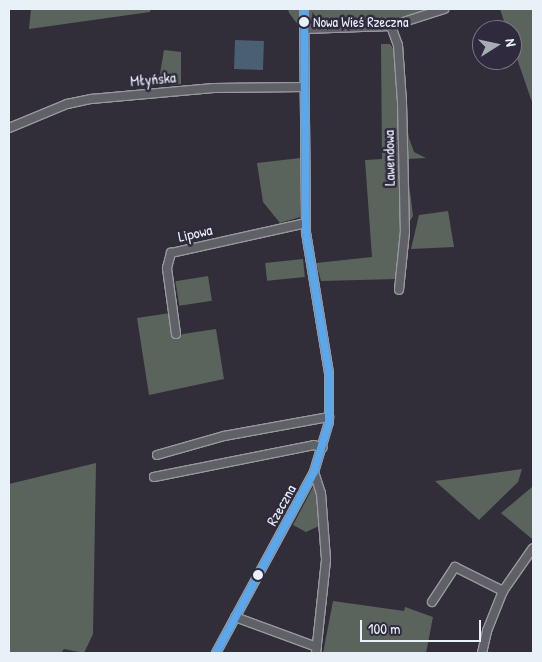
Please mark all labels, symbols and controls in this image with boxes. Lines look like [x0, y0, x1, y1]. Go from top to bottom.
place label: Nowa Wieś Rzeczna [313, 14, 408, 30]
marker: Nowa Wieś Rzeczna [299, 17, 309, 27]
north arrow [472, 20, 522, 70]
text: N [501, 37, 521, 48]
street label: Młyńska [129, 68, 177, 90]
street label: Lawendowa [380, 130, 398, 186]
street label: Lipowa [176, 220, 214, 246]
street label: Rzeczna [262, 481, 300, 529]
unlabelled marker [253, 570, 263, 580]
scale bar [362, 610, 483, 642]
text: 100 m [368, 618, 401, 639]

